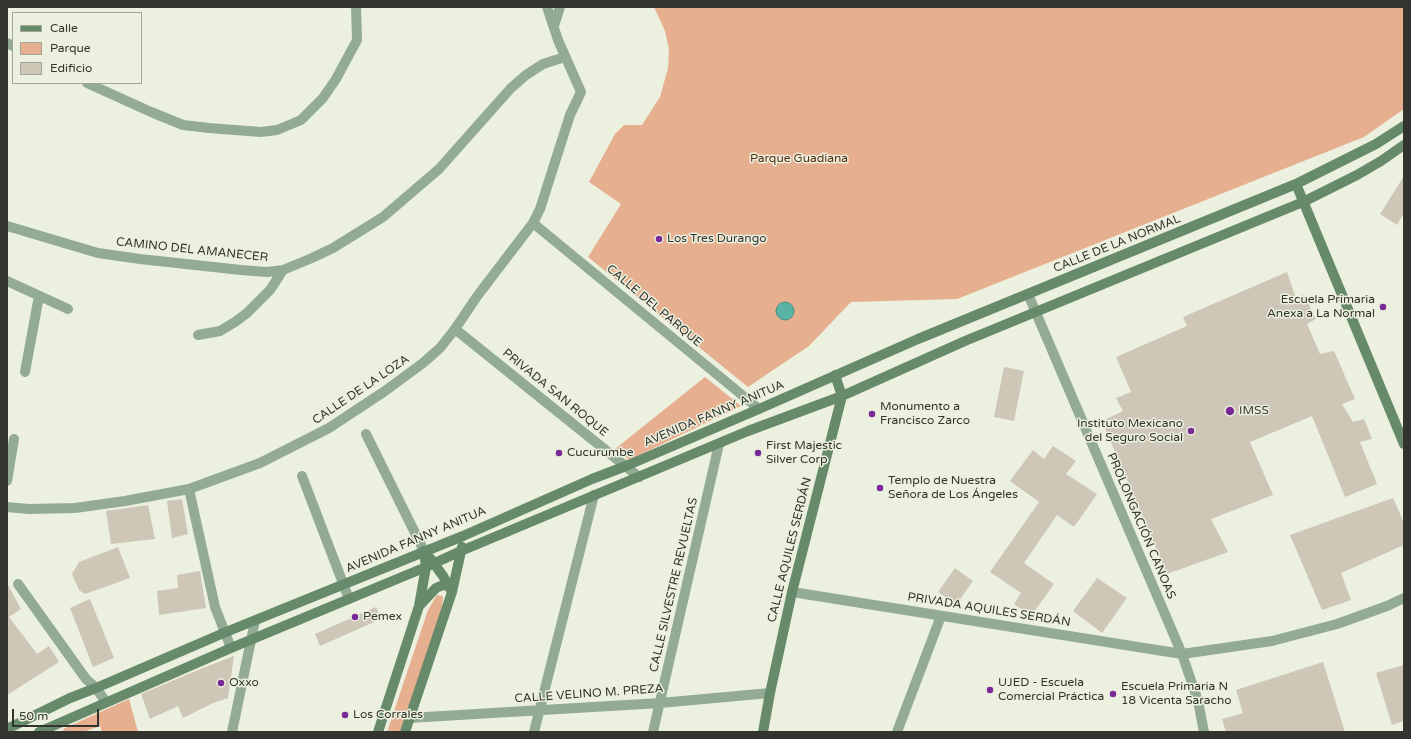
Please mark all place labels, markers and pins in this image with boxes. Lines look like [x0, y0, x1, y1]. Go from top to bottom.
place label: Los Tres Durango [667, 232, 767, 246]
marker: Los Tres Durango [654, 234, 664, 244]
place label: Escuela Primaria Anexa a La Normal [1267, 293, 1375, 321]
marker: Escuela Primaria Anexa a La Normal [1378, 302, 1388, 312]
place label: Monumento a Francisco Zarco [880, 400, 970, 428]
place label: IMSS [1239, 404, 1269, 418]
marker: IMSS [1224, 405, 1236, 417]
marker: Monumento a Francisco Zarco [867, 409, 877, 419]
place label: Instituto Mexicano del Seguro Social [1077, 417, 1183, 445]
marker: Instituto Mexicano del Seguro Social [1186, 426, 1196, 436]
place label: First Majestic Silver Corp [766, 439, 842, 467]
place label: Cucurumbe [567, 446, 634, 460]
marker: Cucurumbe [554, 448, 564, 458]
marker: First Majestic Silver Corp [753, 448, 763, 458]
place label: Templo de Nuestra Señora de Los Ángeles [888, 474, 1018, 502]
marker: Templo de Nuestra Señora de Los Ángeles [875, 483, 885, 493]
place label: Pemex [363, 610, 402, 624]
marker: Pemex [350, 612, 360, 622]
place label: Oxxo [229, 676, 259, 690]
place label: UJED - Escuela Comercial Práctica [998, 676, 1104, 704]
marker: Oxxo [216, 678, 226, 688]
place label: Escuela Primaria N 18 Vicenta Saracho [1121, 680, 1232, 708]
marker: UJED - Escuela Comercial Práctica [985, 685, 995, 695]
marker: Escuela Primaria N 18 Vicenta Saracho [1108, 689, 1118, 699]
place label: Los Corrales [353, 708, 423, 722]
marker: Los Corrales [340, 710, 350, 720]

